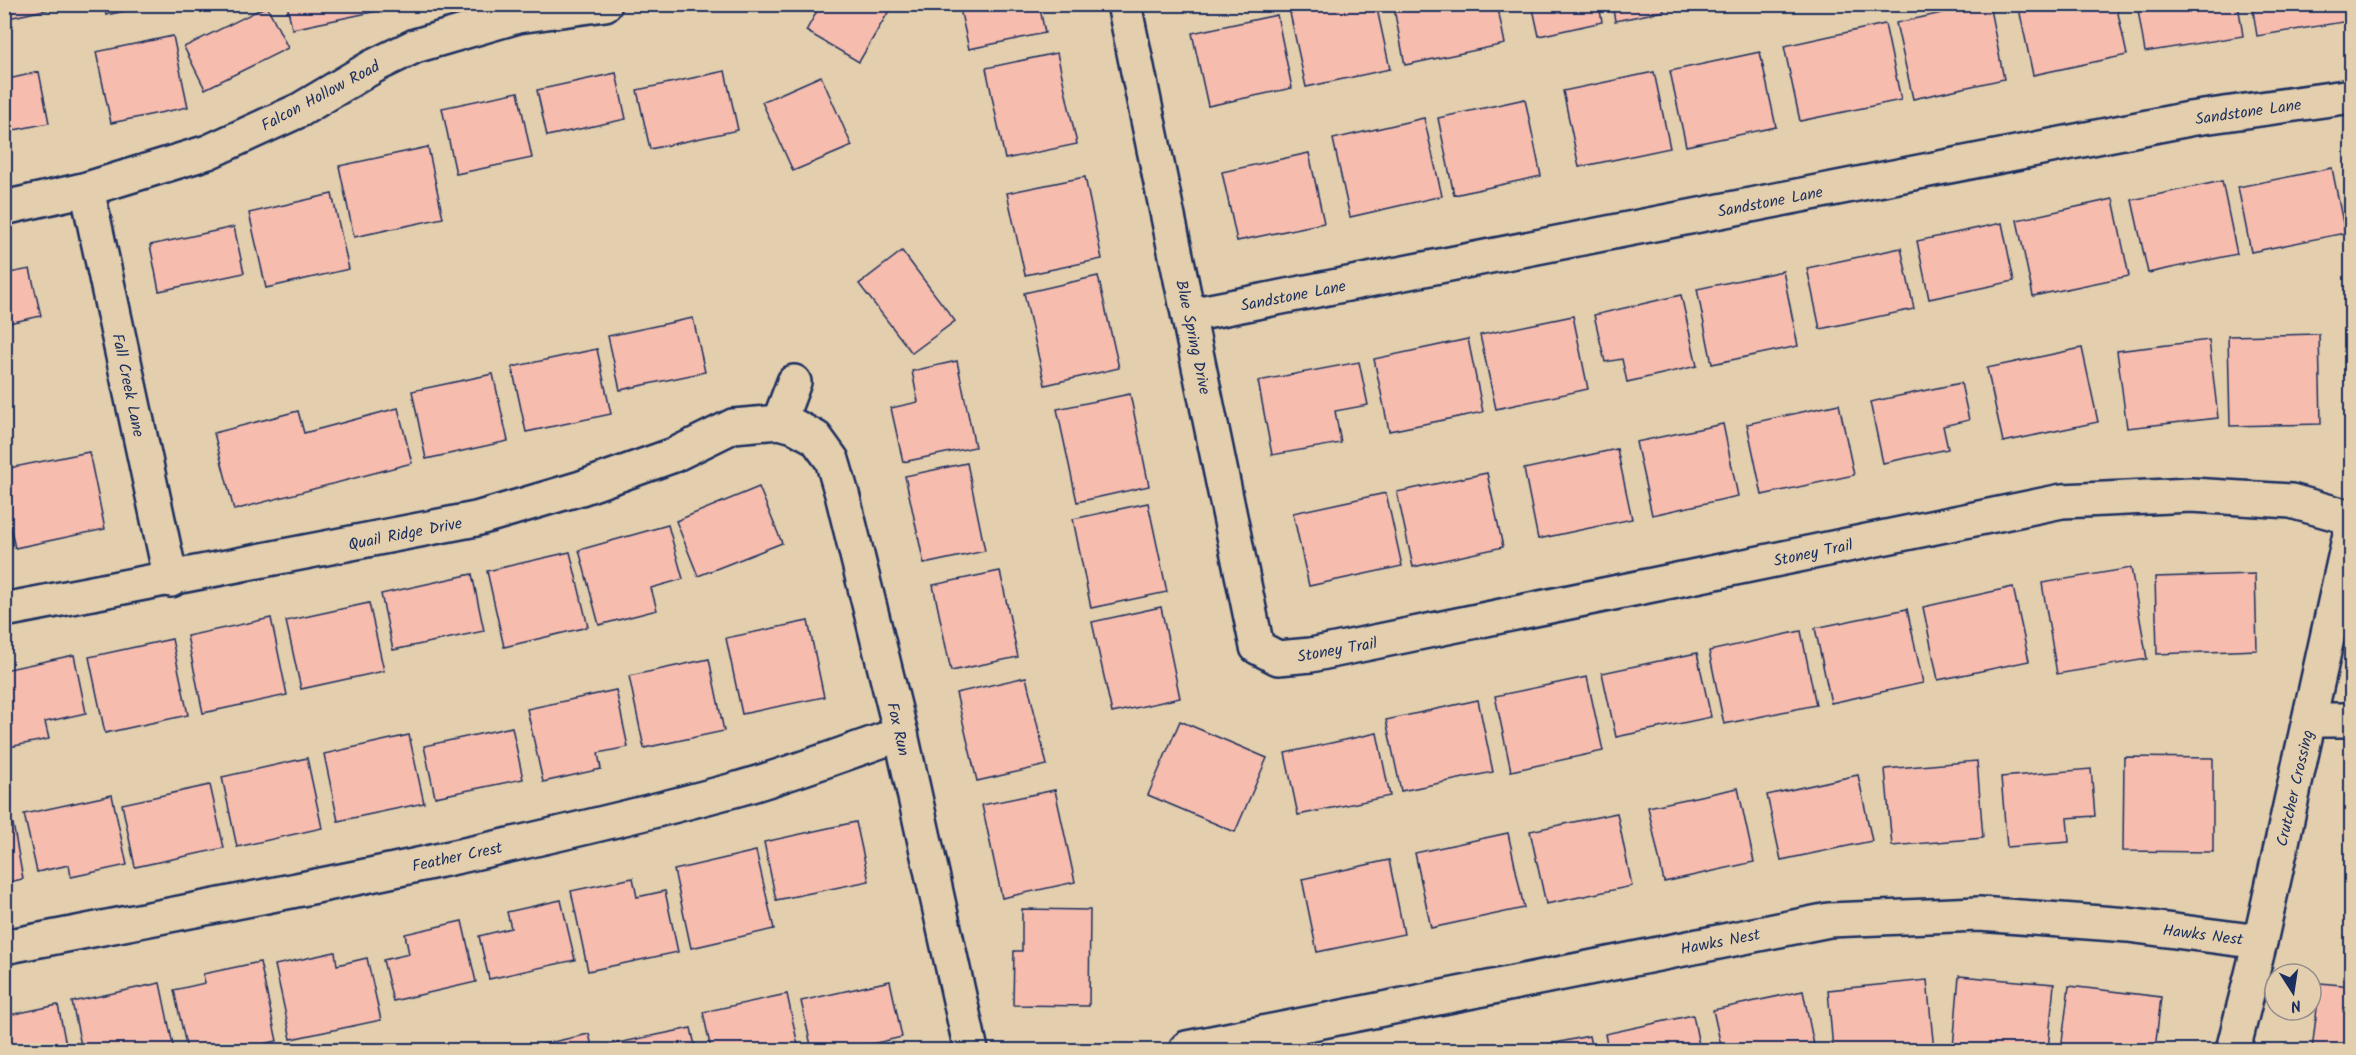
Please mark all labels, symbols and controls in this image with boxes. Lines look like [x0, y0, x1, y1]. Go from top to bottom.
street label: Falcon Hollow Road [257, 54, 385, 138]
street label: Sandstone Lane [2194, 93, 2303, 132]
street label: Sandstone Lane [1715, 180, 1825, 225]
street label: Sandstone Lane [1238, 274, 1348, 319]
street label: Blue Spring Drive [1168, 278, 1217, 397]
street label: Fall Creek Lane [104, 331, 151, 439]
street label: Quail Ridge Drive [346, 511, 464, 558]
street label: Stoney Trail [1771, 533, 1855, 574]
street label: Stoney Trail [1295, 631, 1379, 670]
street label: Fox Run [879, 700, 916, 759]
street label: Crutcher Crossing [2270, 728, 2321, 849]
street label: Feather Crest [410, 836, 506, 879]
street label: Hawks Nest [2161, 918, 2245, 953]
street label: Hawks Nest [1678, 922, 1763, 962]
north arrow [2263, 962, 2323, 1022]
text: N [2288, 992, 2303, 1018]

